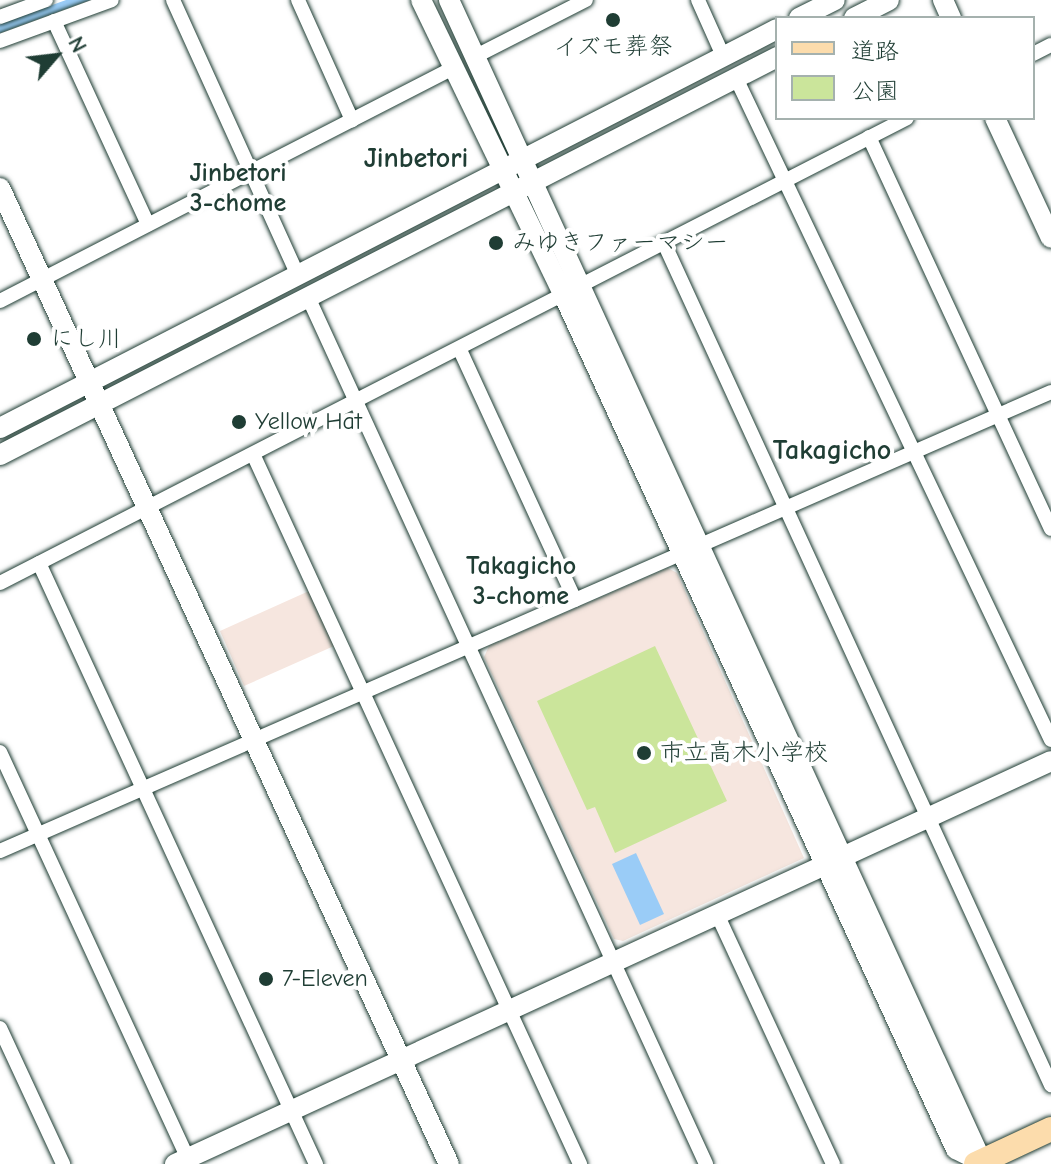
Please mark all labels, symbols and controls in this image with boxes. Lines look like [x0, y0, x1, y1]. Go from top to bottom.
marker: イズモ葬祭 [604, 11, 622, 29]
north arrow [16, 16, 96, 96]
legend [775, 16, 1035, 120]
text: N [62, 32, 92, 57]
place label: イズモ葬祭 [553, 33, 673, 61]
text: 道路 [851, 37, 899, 65]
text: 公園 [851, 77, 899, 105]
district label: Jinbetori [364, 141, 468, 175]
district label: Jinbetori 3-chome [189, 158, 287, 220]
place label: みゆきファーマシー [512, 229, 728, 257]
marker: みゆきファーマシー [487, 234, 505, 252]
place label: にし川 [50, 325, 122, 353]
marker: にし川 [25, 330, 43, 348]
place label: Yellow Hat [255, 408, 362, 436]
marker: Yellow Hat [230, 413, 248, 431]
district label: Takagicho [773, 433, 891, 467]
district label: Takagicho 3-chome [466, 551, 576, 612]
place label: 市立高木小学校 [660, 739, 828, 767]
marker: 市立高木小学校 [635, 744, 653, 762]
place label: 7-Eleven [282, 965, 368, 993]
marker: 7-Eleven [257, 970, 275, 988]

